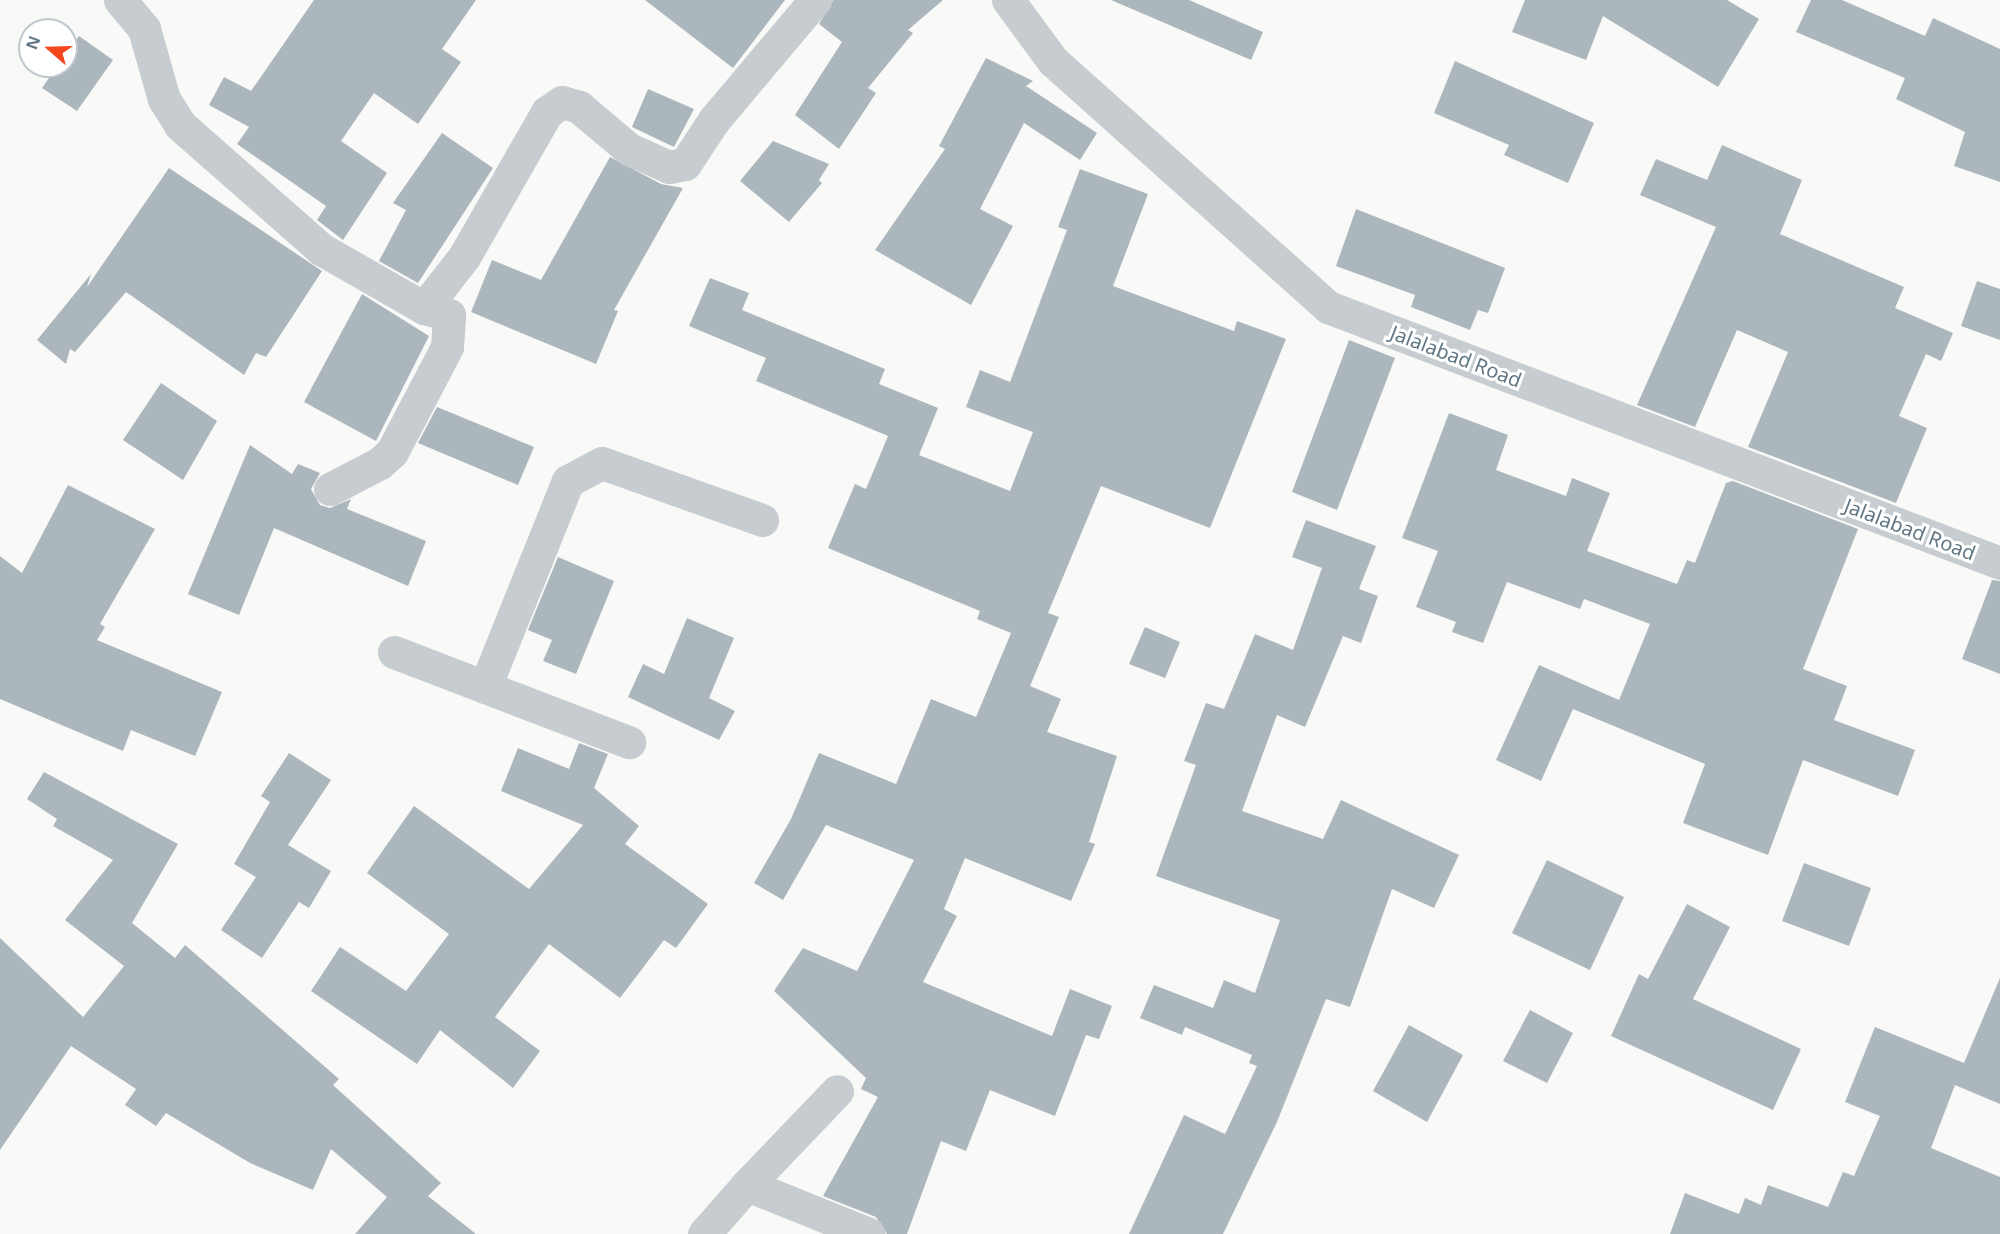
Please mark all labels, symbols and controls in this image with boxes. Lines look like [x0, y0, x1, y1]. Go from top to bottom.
north arrow [18, 18, 78, 78]
text: N [20, 33, 46, 52]
street label: Jalalabad Road [1387, 320, 1525, 392]
street label: Jalalabad Road [1841, 493, 1979, 565]

